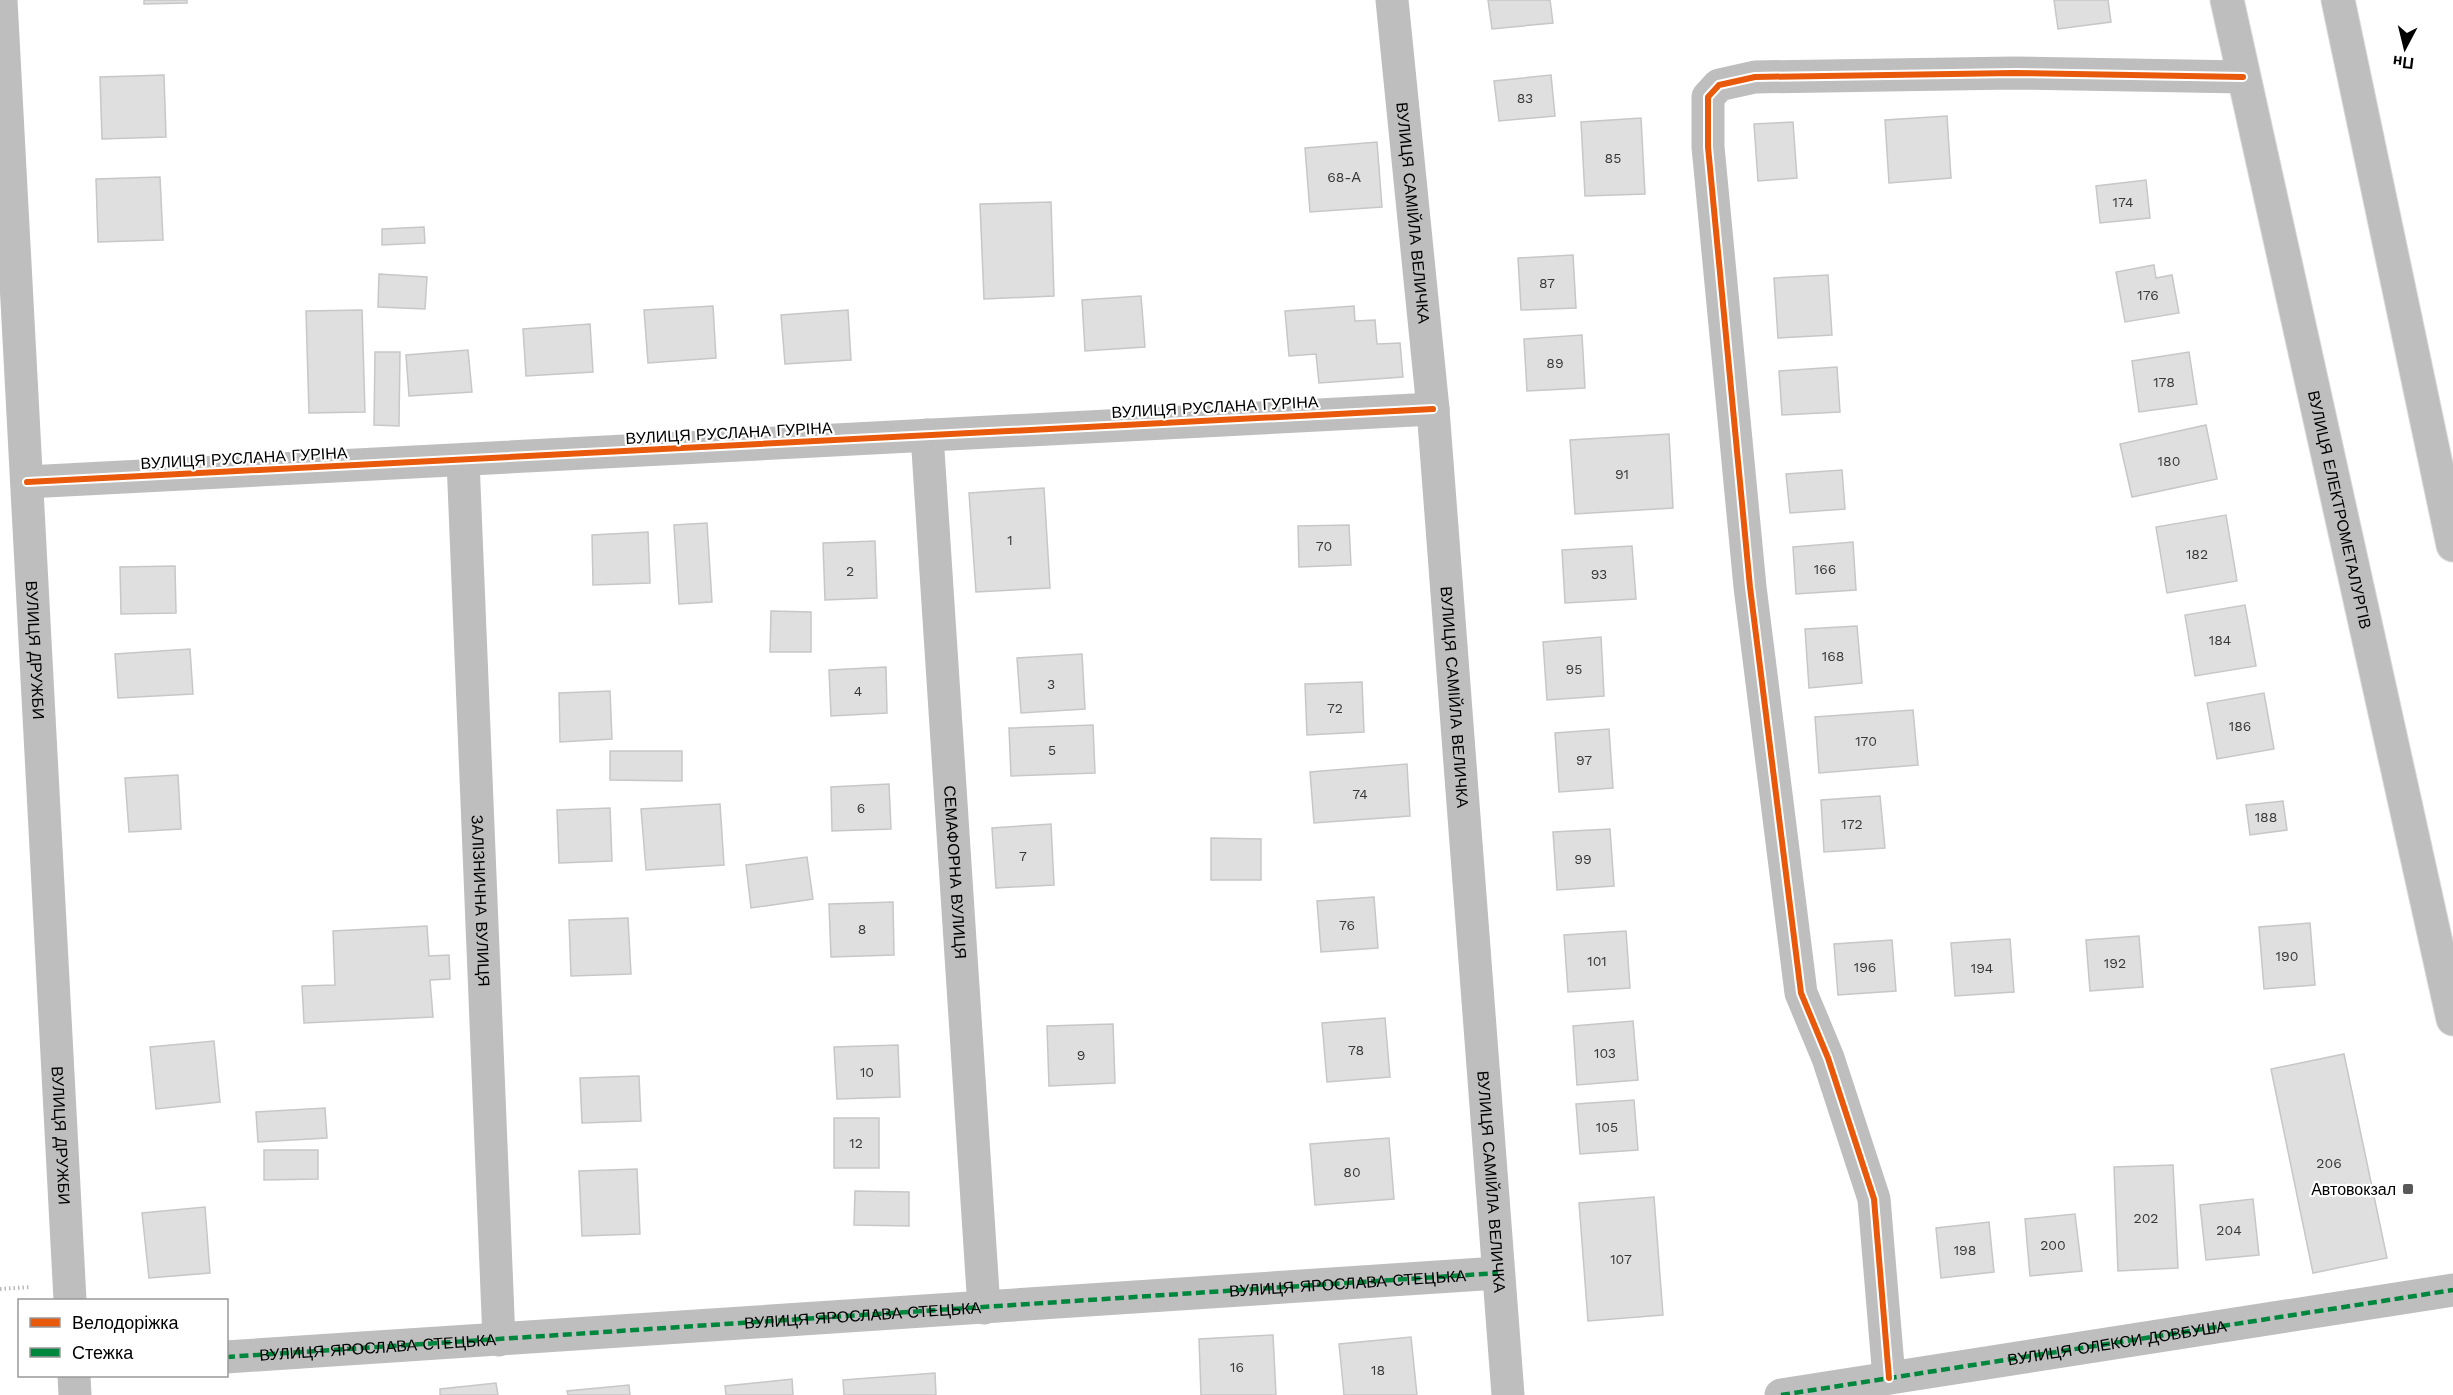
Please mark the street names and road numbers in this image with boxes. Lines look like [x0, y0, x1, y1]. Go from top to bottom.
street label: ВУЛИЦЯ САМІЙЛА ВЕЛИЧКА [1393, 101, 1434, 325]
street label: ВУЛИЦЯ ЕЛЕКТРОМЕТАЛУРГІВ [2304, 389, 2376, 631]
street label: ВУЛИЦЯ РУСЛАНА ГУРІНА [1111, 392, 1319, 422]
street label: ВУЛИЦЯ РУСЛАНА ГУРІНА [625, 418, 833, 448]
street label: ВУЛИЦЯ РУСЛАНА ГУРІНА [140, 443, 348, 473]
street label: ВУЛИЦЯ ДРУЖБИ [22, 580, 49, 720]
street label: ВУЛИЦЯ САМІЙЛА ВЕЛИЧКА [1437, 585, 1473, 809]
street label: СЕМАФОРНА ВУЛИЦЯ [940, 785, 971, 959]
street label: ЗАЛІЗНИЧНА ВУЛИЦЯ [468, 814, 494, 987]
street label: ВУЛИЦЯ ДРУЖБИ [48, 1066, 74, 1205]
street label: ВУЛИЦЯ САМІЙЛА ВЕЛИЧКА [1474, 1070, 1510, 1294]
street label: ВУЛИЦЯ ЯРОСЛАВА СТЕЦЬКА [1229, 1266, 1467, 1300]
street label: ВУЛИЦЯ ЯРОСЛАВА СТЕЦЬКА [744, 1298, 982, 1332]
street label: ВУЛИЦЯ ОЛЕКСИ ДОВБУША [2006, 1316, 2228, 1369]
street label: ВУЛИЦЯ ЯРОСЛАВА СТЕЦЬКА [259, 1330, 497, 1364]

